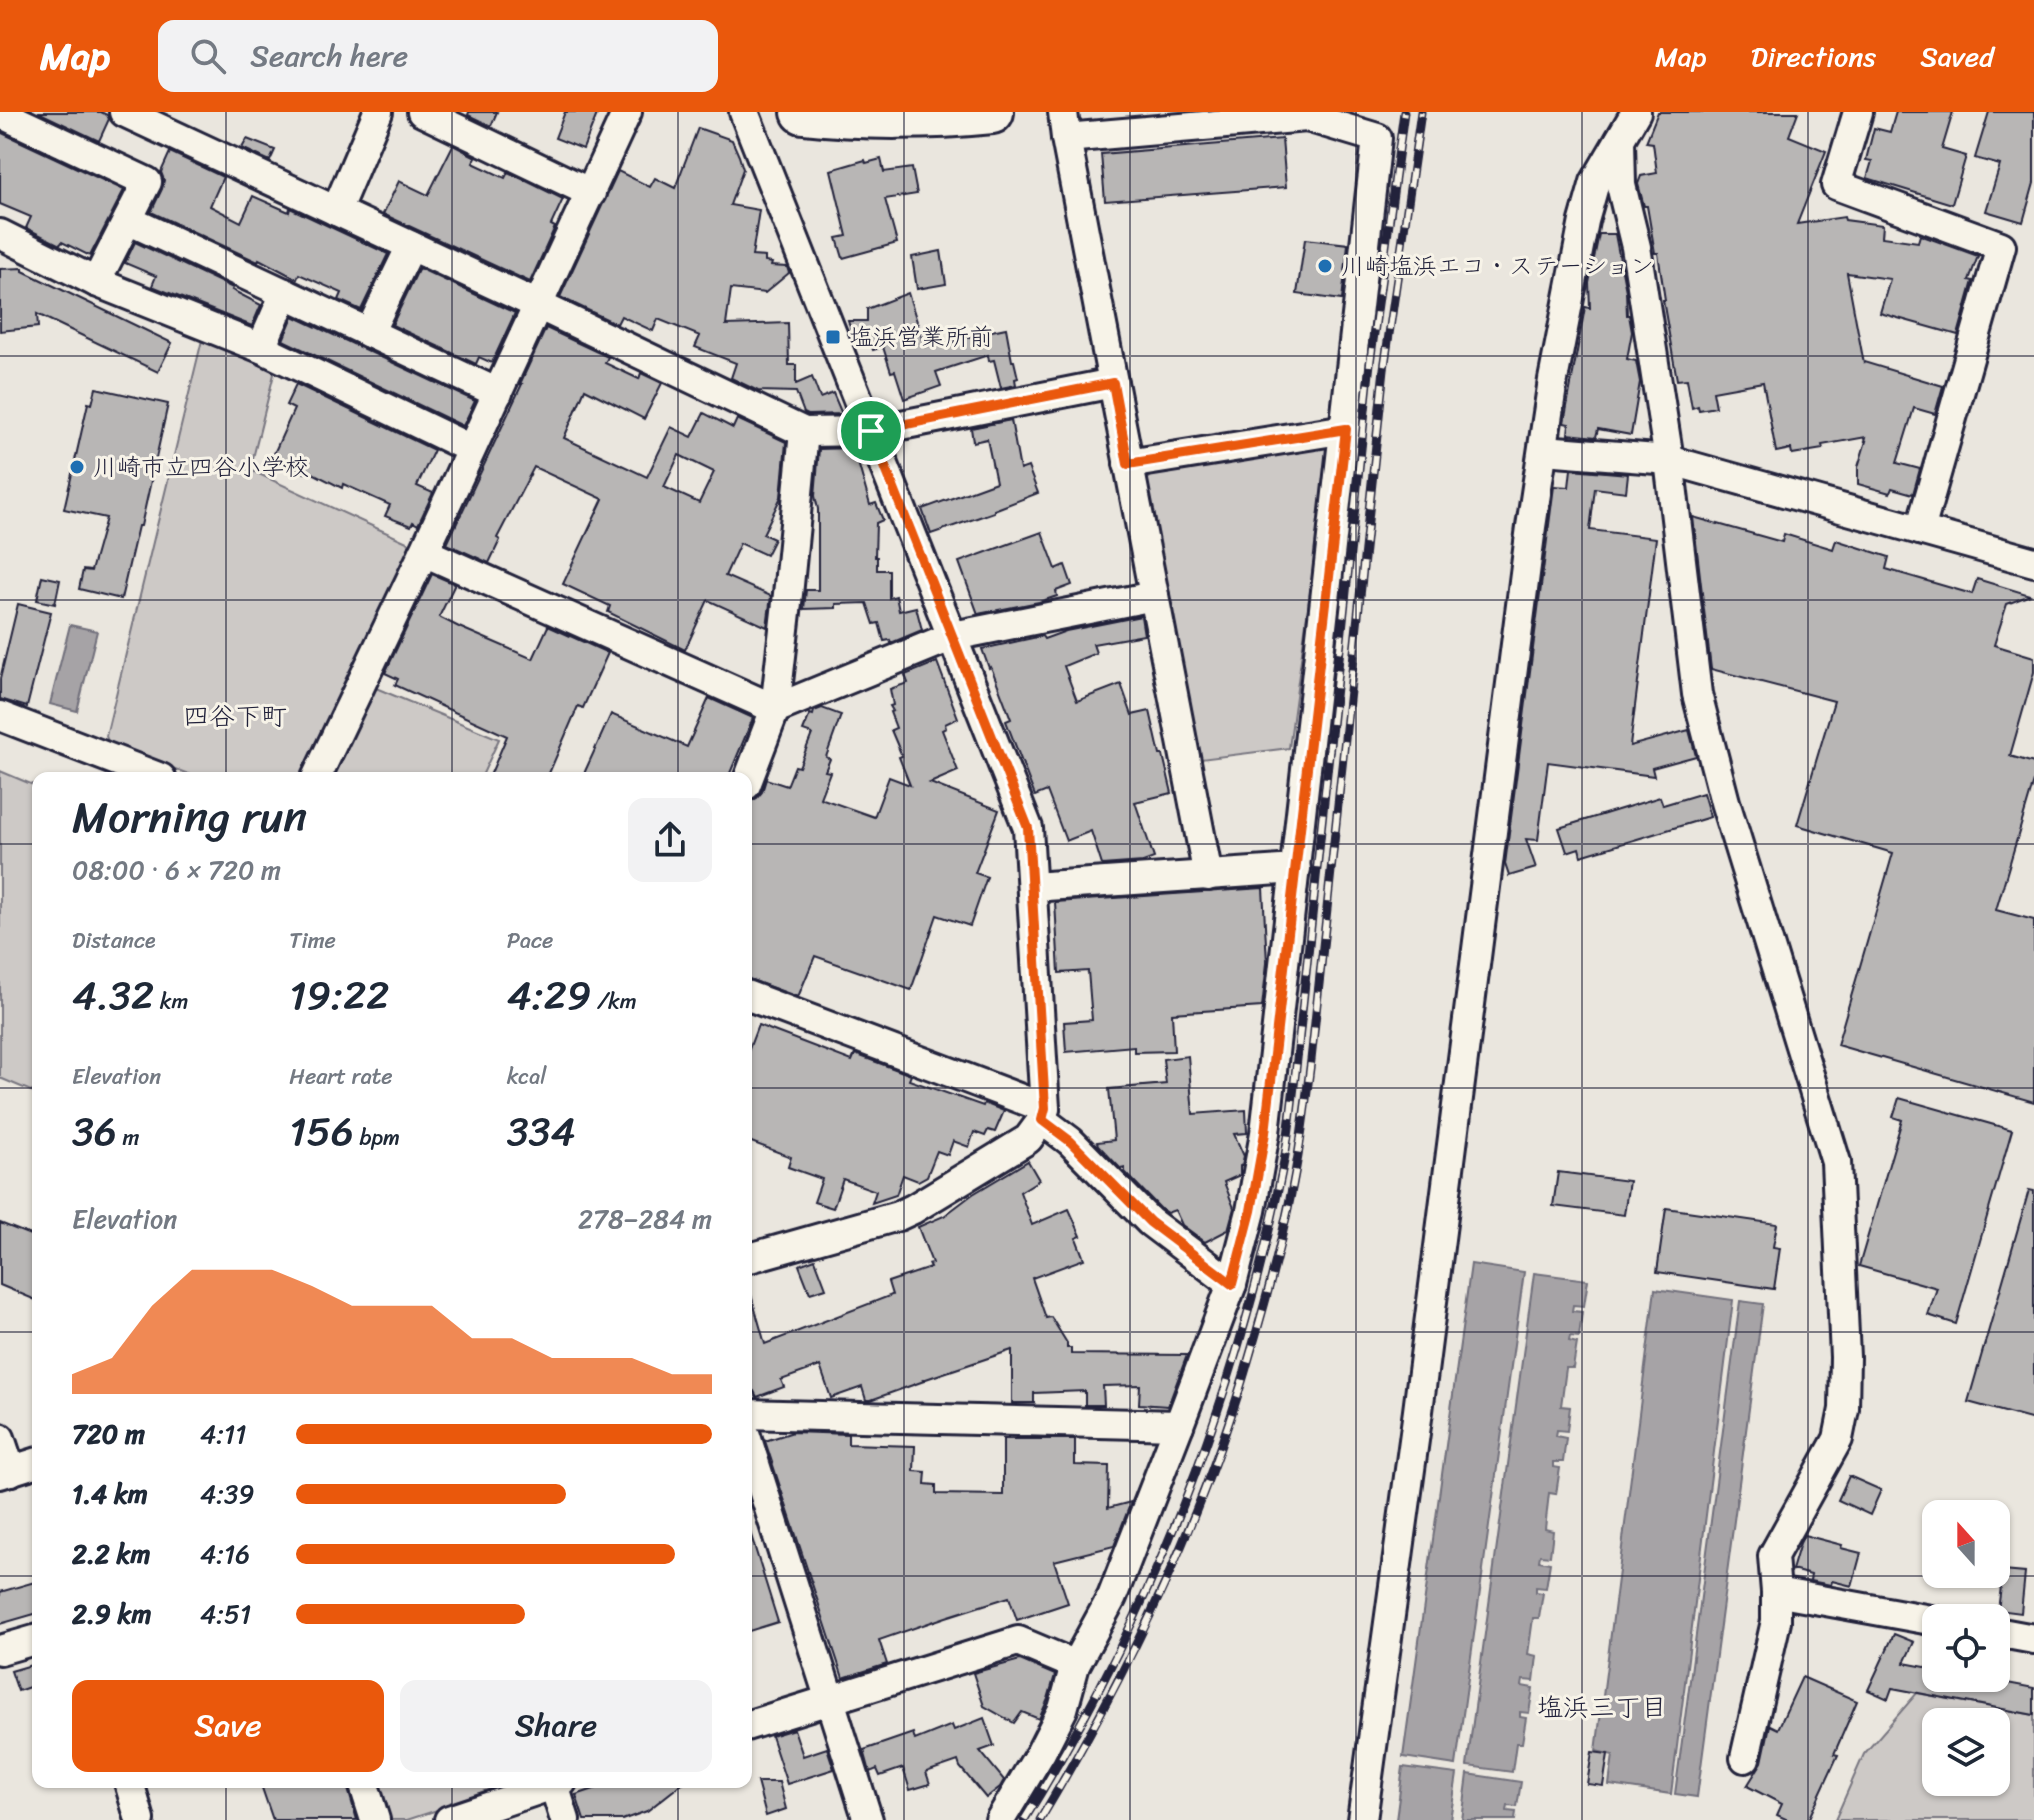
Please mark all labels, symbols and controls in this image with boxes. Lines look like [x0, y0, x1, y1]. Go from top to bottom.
search box [158, 20, 718, 92]
text: Map [40, 23, 110, 90]
text: Search here [250, 29, 408, 83]
text: Map [1655, 32, 1707, 81]
text: Directions [1751, 32, 1876, 81]
text: Saved [1920, 32, 1994, 81]
icon: search [186, 34, 230, 78]
place label: 川崎塩浜エコ・ステーション [1341, 245, 1654, 287]
marker: 川崎塩浜エコ・ステーション [1316, 257, 1334, 275]
place label: 塩浜営業所前 [849, 316, 993, 358]
marker: 塩浜営業所前 [824, 328, 842, 346]
pin [837, 397, 905, 465]
icon: arrive [849, 409, 893, 453]
place label: 川崎市立四谷小学校 [93, 446, 309, 488]
marker: 川崎市立四谷小学校 [68, 458, 86, 476]
district label: 四谷下町 [183, 693, 287, 739]
text: Morning run [72, 778, 307, 856]
button: share [628, 798, 712, 882]
text: 08:00 · 6 × 720 m [72, 847, 281, 893]
text: Distance [72, 921, 156, 960]
text: Time [289, 921, 336, 960]
text: Pace [507, 921, 553, 960]
text: 4.32 [72, 960, 154, 1031]
text: 19:22 [289, 960, 389, 1031]
text: 4:29 [507, 960, 591, 1031]
text: km [154, 982, 188, 1021]
text: /km [591, 982, 637, 1021]
text: Elevation [72, 1057, 161, 1096]
text: Heart rate [289, 1057, 393, 1096]
text: kcal [507, 1057, 547, 1096]
text: 36 [72, 1096, 117, 1167]
text: 156 [289, 1096, 354, 1167]
text: 334 [507, 1096, 576, 1167]
text: m [117, 1118, 139, 1157]
text: bpm [354, 1118, 400, 1157]
text: Elevation [72, 1196, 177, 1242]
text: 278–284 m [578, 1196, 712, 1242]
text: 720 m [72, 1411, 145, 1457]
text: 4:11 [200, 1411, 246, 1457]
text: 1.4 km [72, 1471, 148, 1517]
text: 4:39 [200, 1471, 254, 1517]
north arrow [1922, 1500, 2010, 1588]
map controls [1922, 1500, 2010, 1796]
text: 2.2 km [72, 1531, 150, 1577]
text: 4:16 [200, 1531, 250, 1577]
text: 2.9 km [72, 1591, 151, 1637]
text: 4:51 [200, 1591, 251, 1637]
button: locate [1922, 1604, 2010, 1692]
button: Save [72, 1680, 384, 1772]
button: Share [400, 1680, 712, 1772]
district label: 塩浜三丁目 [1537, 1684, 1667, 1730]
button: layers [1922, 1708, 2010, 1796]

